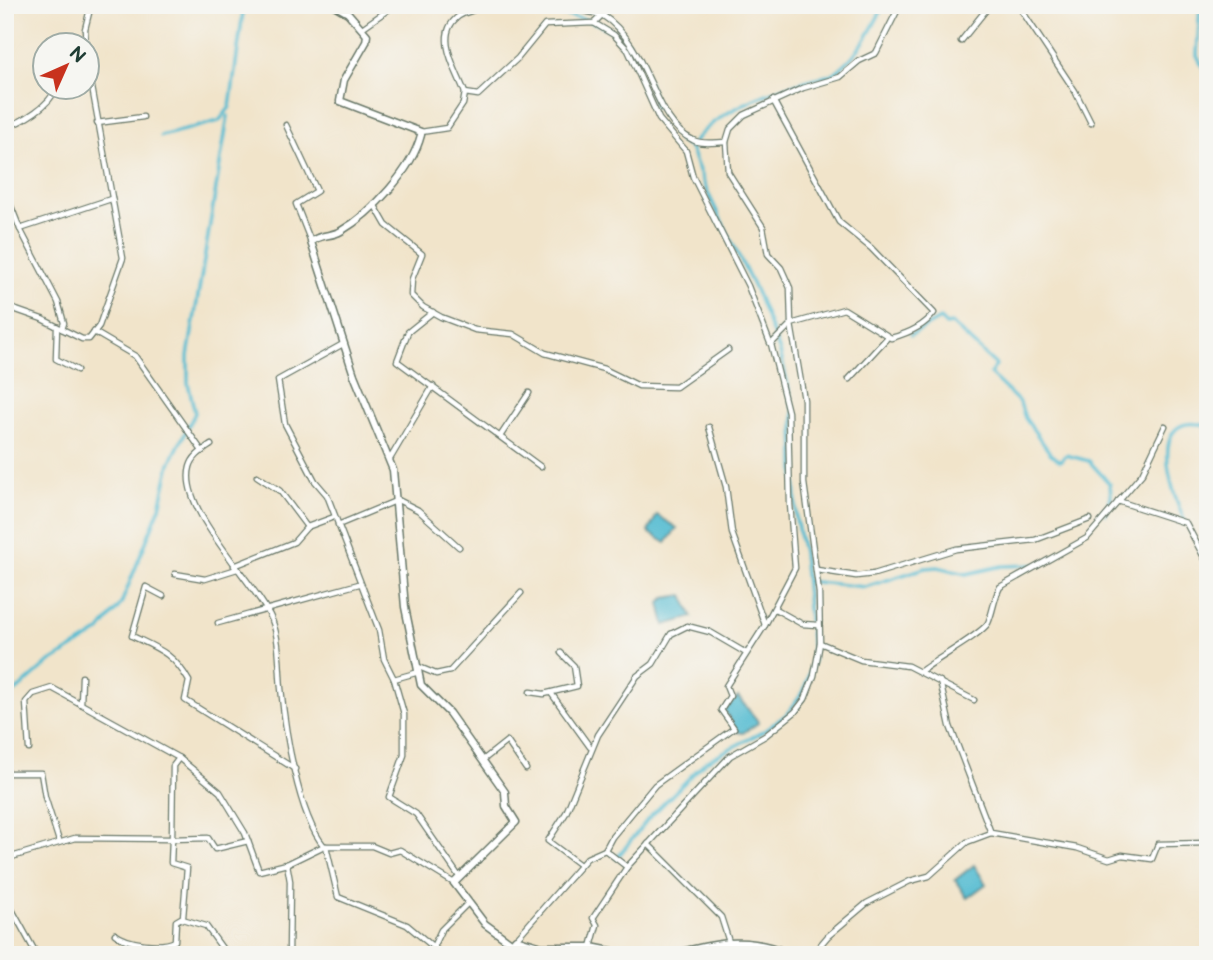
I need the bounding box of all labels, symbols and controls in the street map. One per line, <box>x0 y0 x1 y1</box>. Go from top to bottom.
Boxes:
north arrow <box>32 32 102 102</box>
text: N <box>64 42 90 68</box>

